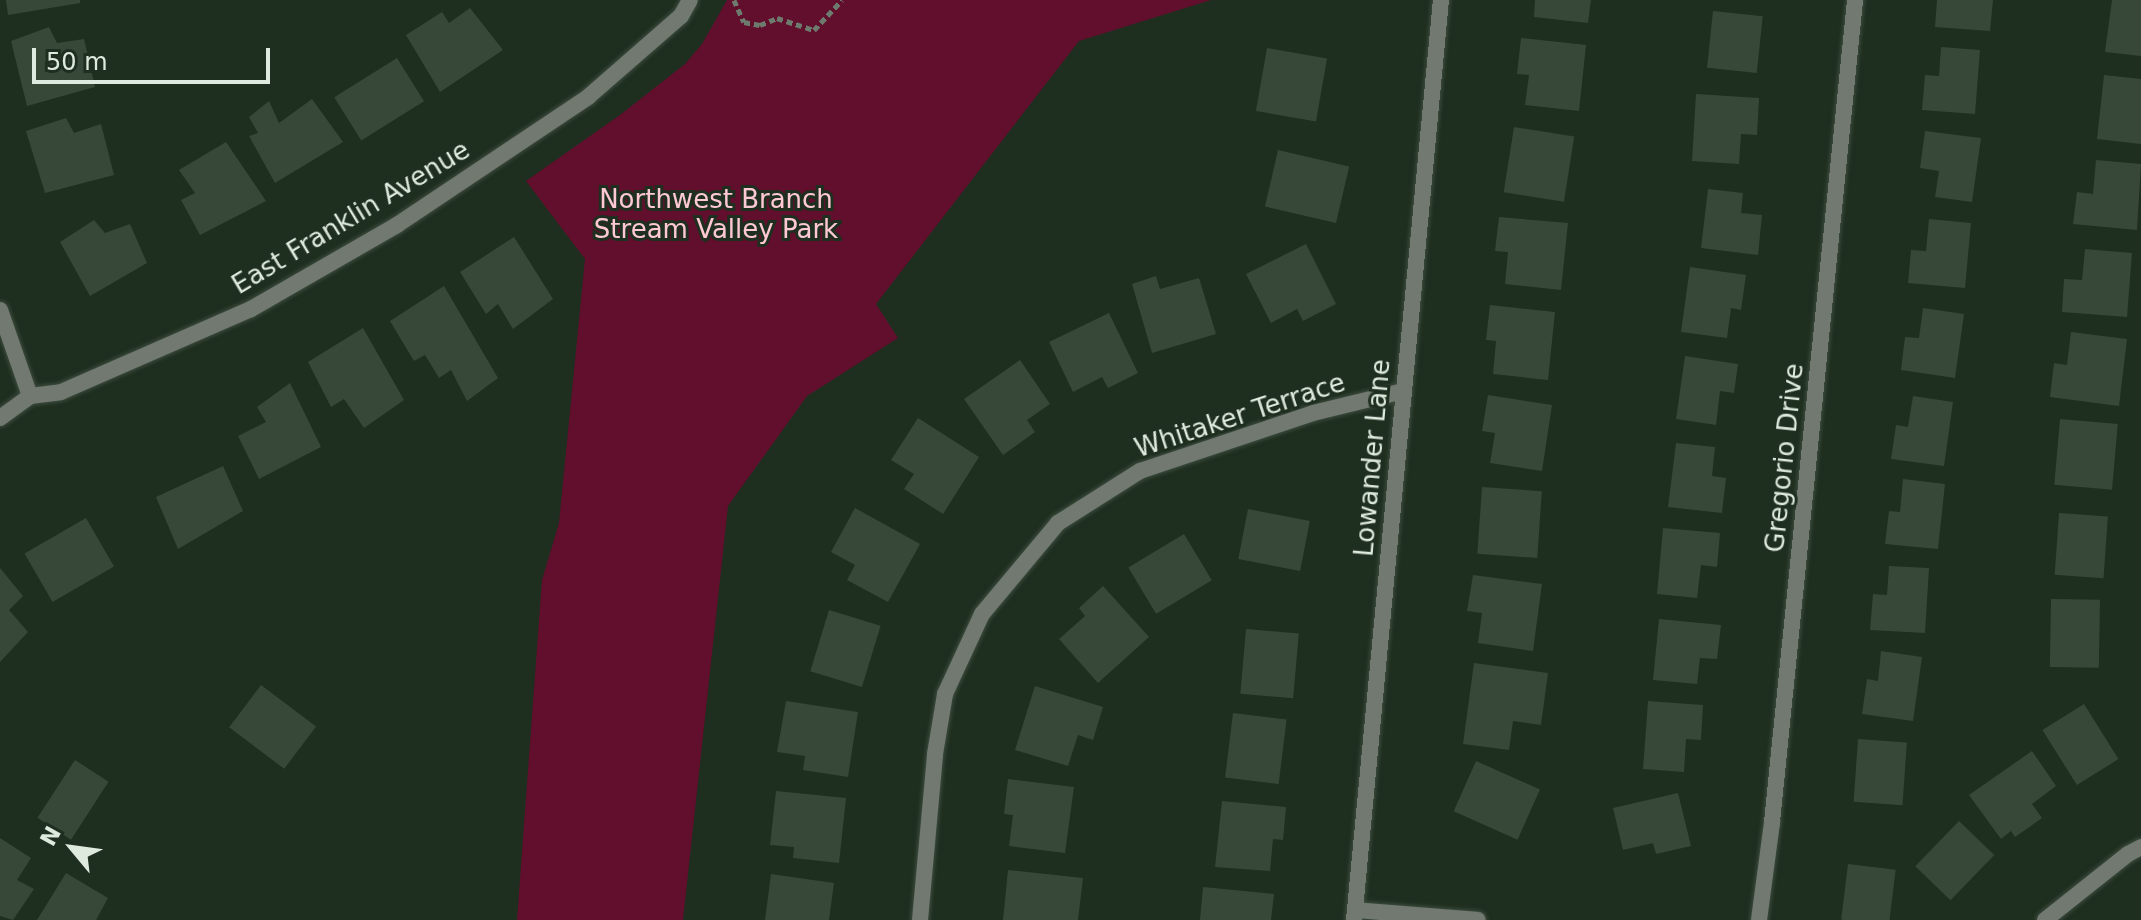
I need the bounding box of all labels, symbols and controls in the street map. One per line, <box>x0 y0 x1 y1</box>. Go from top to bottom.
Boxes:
scale bar <box>36 32 274 82</box>
text: 50 m <box>46 48 108 76</box>
street label: East Franklin Avenue <box>227 135 475 301</box>
park label: Northwest Branch Stream Valley Park <box>594 184 838 246</box>
street label: Lowander Lane <box>1349 358 1397 558</box>
street label: Gregorio Drive <box>1760 362 1810 554</box>
street label: Whitaker Terrace <box>1131 367 1349 465</box>
north arrow <box>32 808 112 888</box>
text: N <box>35 822 66 850</box>

